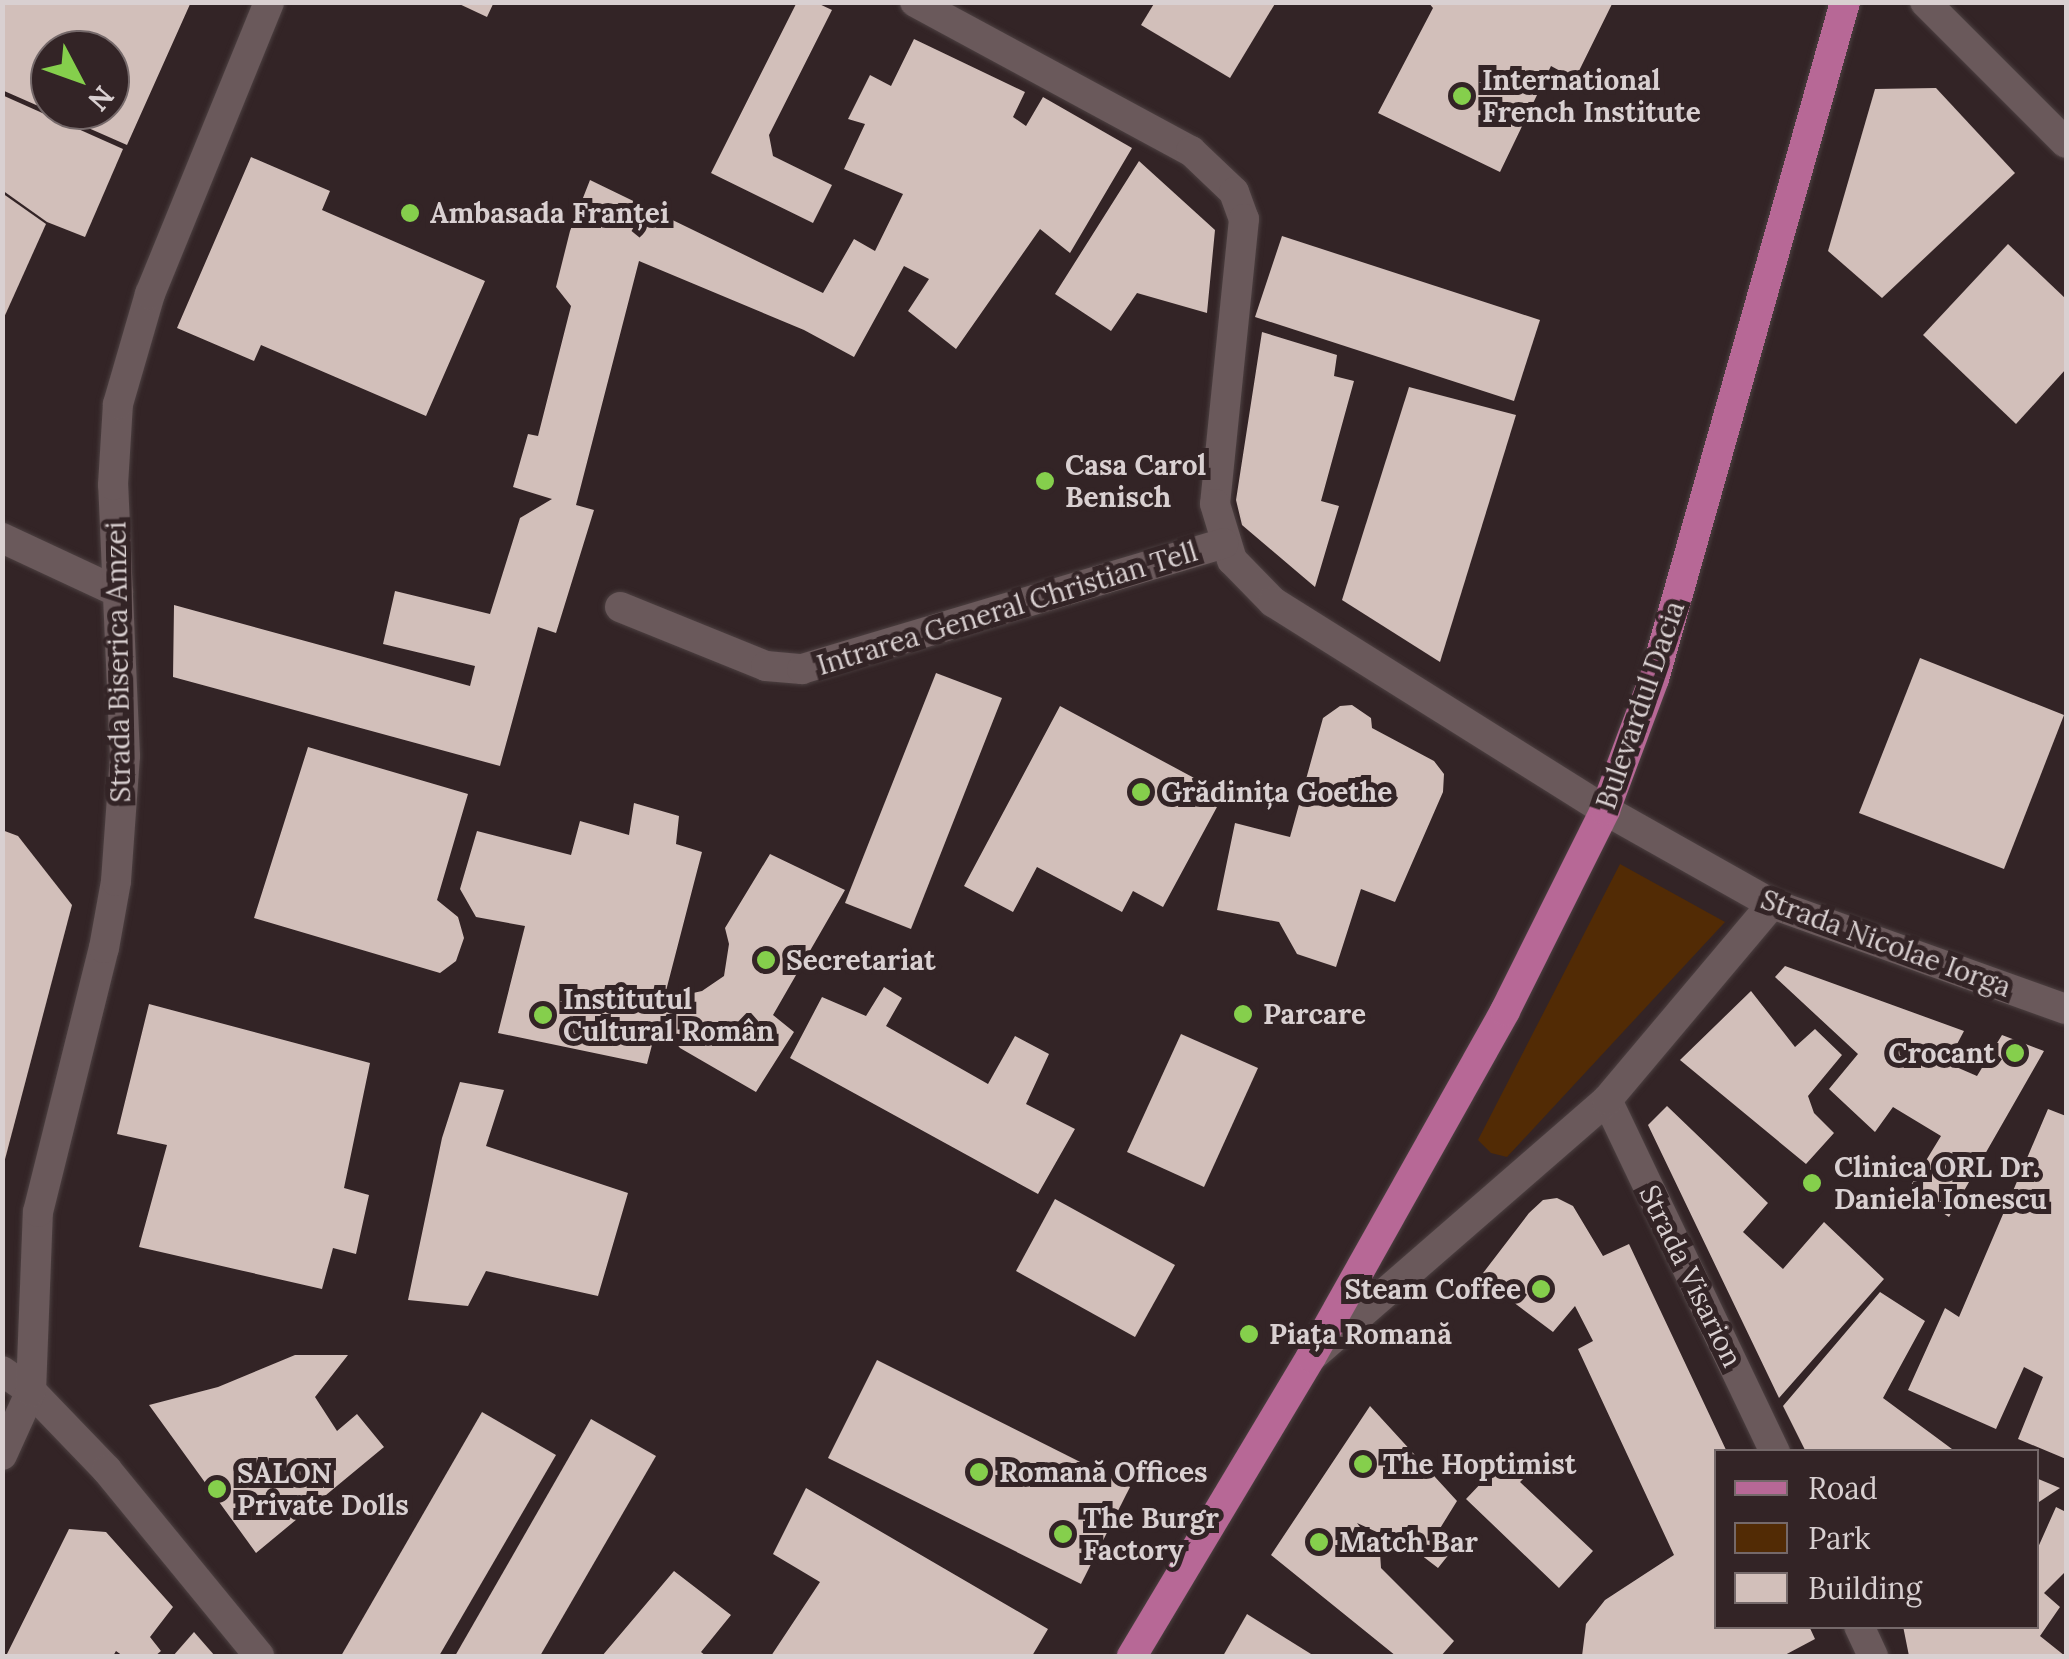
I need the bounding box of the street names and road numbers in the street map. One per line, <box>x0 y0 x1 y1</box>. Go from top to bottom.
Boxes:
street label: Strada Biserica Amzei <box>99 521 137 803</box>
street label: Intrarea General Christian Tell <box>813 534 1201 682</box>
street label: Bulevardul Dacia <box>1589 597 1691 813</box>
street label: Strada Nicolae Iorga <box>1756 882 2016 1004</box>
street label: Strada Visarion <box>1632 1180 1750 1372</box>

